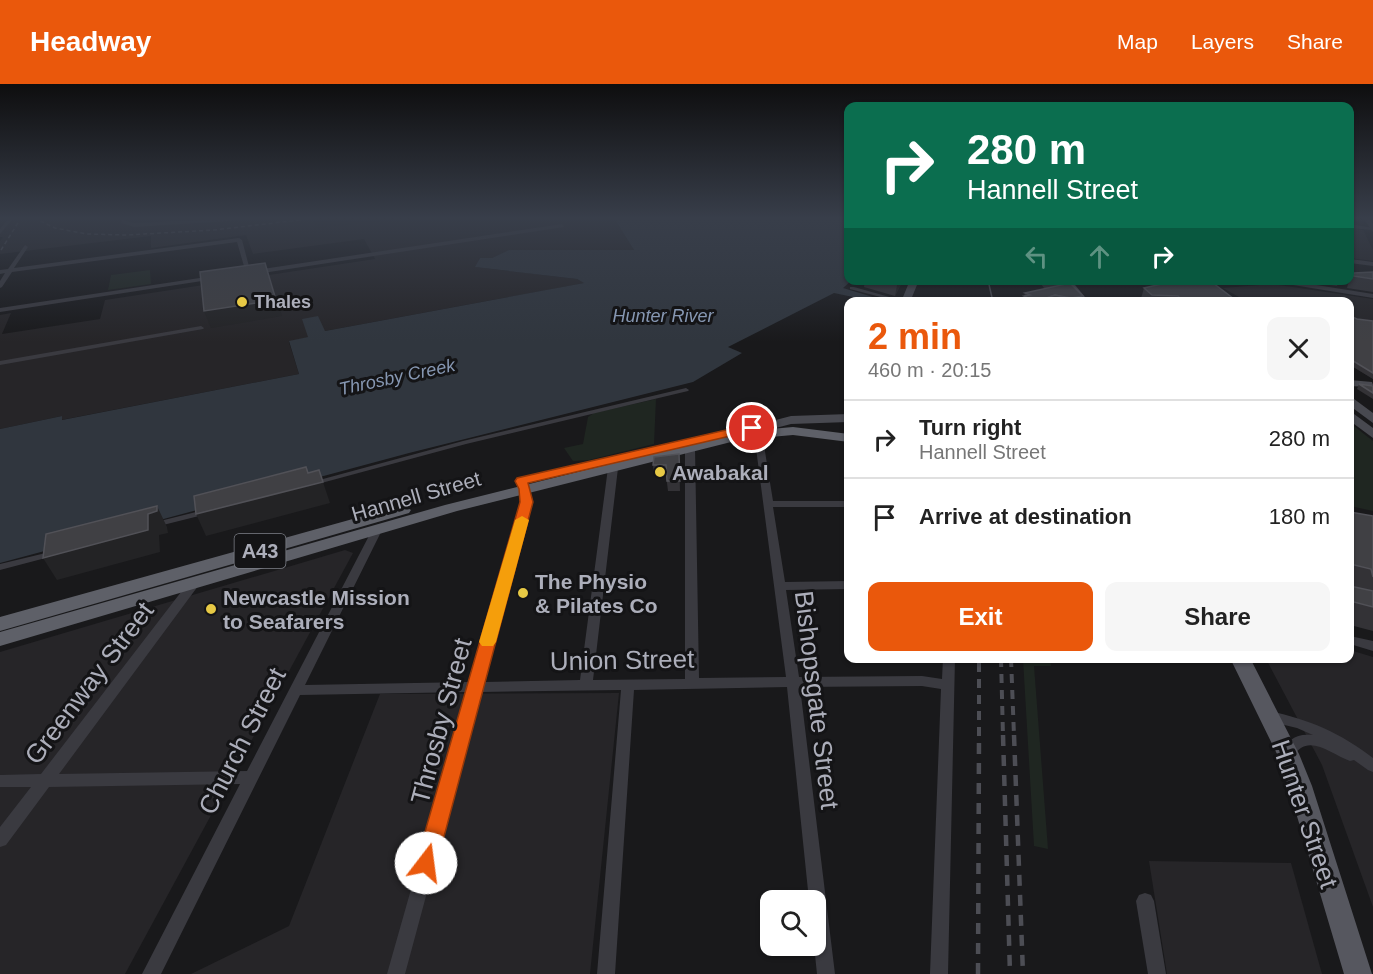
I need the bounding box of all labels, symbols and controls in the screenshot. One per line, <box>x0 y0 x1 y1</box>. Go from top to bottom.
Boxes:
text: Headway <box>30 26 151 57</box>
text: Map <box>1117 30 1158 53</box>
text: Layers <box>1191 30 1254 53</box>
text: Share <box>1287 30 1343 53</box>
icon: right <box>868 126 946 204</box>
text: 280 m <box>967 126 1086 173</box>
text: Hannell Street <box>967 175 1138 205</box>
icon: left <box>1020 240 1053 273</box>
icon: ahead <box>1083 240 1116 273</box>
icon: right <box>1146 240 1179 273</box>
place label: Thales <box>254 292 311 312</box>
marker: Thales <box>235 295 249 309</box>
water label: Hunter River <box>612 306 715 326</box>
text: 2 min <box>868 316 962 357</box>
button: close <box>1267 317 1330 380</box>
water label: Throsby Creek <box>337 355 458 399</box>
text: 460 m · 20:15 <box>868 359 991 381</box>
pin <box>726 402 777 453</box>
icon: arrive <box>735 411 768 444</box>
text: Turn right <box>919 415 1021 440</box>
icon: right <box>868 423 901 456</box>
text: 280 m <box>1269 426 1330 451</box>
text: Hannell Street <box>919 441 1046 463</box>
place label: Awabakal <box>672 461 769 484</box>
marker: Awabakal <box>653 465 667 479</box>
street label: Hannell Street <box>349 467 483 525</box>
icon: arrive <box>868 501 901 534</box>
text: Arrive at destination <box>919 504 1132 529</box>
text: 180 m <box>1269 504 1330 529</box>
road number: A43 <box>234 534 286 568</box>
place label: The Physio & Pilates Co <box>535 570 658 617</box>
button: Exit <box>868 582 1093 651</box>
button: Share <box>1105 582 1330 651</box>
place label: Newcastle Mission to Seafarers <box>223 586 410 633</box>
marker: The Physio & Pilates Co <box>516 586 530 600</box>
street label: Bishopsgate Street <box>789 589 845 812</box>
street label: Greenway Street <box>18 595 160 770</box>
marker: Newcastle Mission to Seafarers <box>204 602 218 616</box>
street label: Throsby Street <box>404 634 478 807</box>
street label: Union Street <box>549 644 695 676</box>
street label: Church Street <box>192 662 292 819</box>
street label: Hunter Street <box>1266 736 1345 893</box>
position arrow <box>394 831 458 895</box>
map controls <box>760 890 826 956</box>
button: search <box>760 890 826 956</box>

